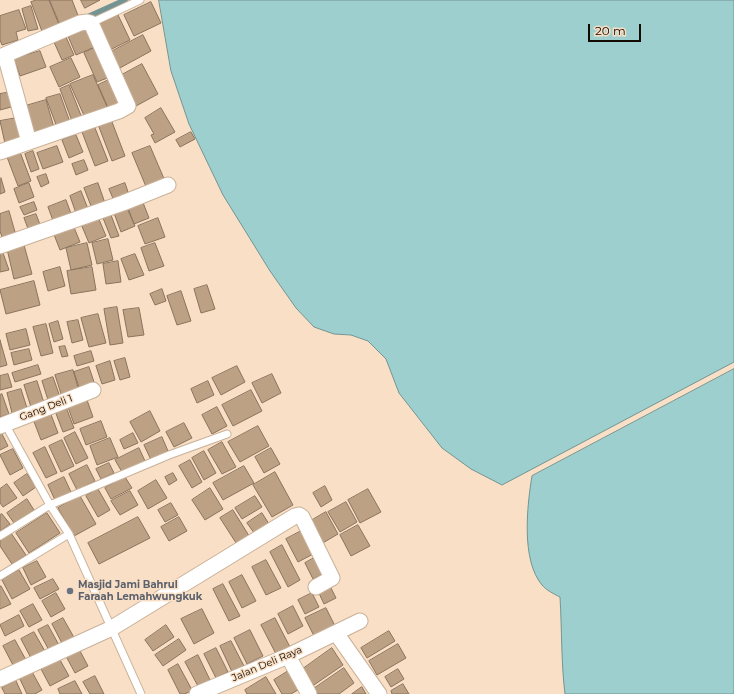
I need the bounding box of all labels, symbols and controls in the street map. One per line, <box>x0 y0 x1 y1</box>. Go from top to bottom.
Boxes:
scale bar <box>590 16 643 42</box>
text: 20 m <box>595 23 626 38</box>
street label: Gang Deli 1 <box>18 392 74 424</box>
place label: Masjid Jami Bahrul Faraah Lemahwungkuk <box>78 579 202 602</box>
marker: Masjid Jami Bahrul Faraah Lemahwungkuk <box>65 586 75 596</box>
street label: Jalan Deli Raya <box>230 644 304 684</box>

